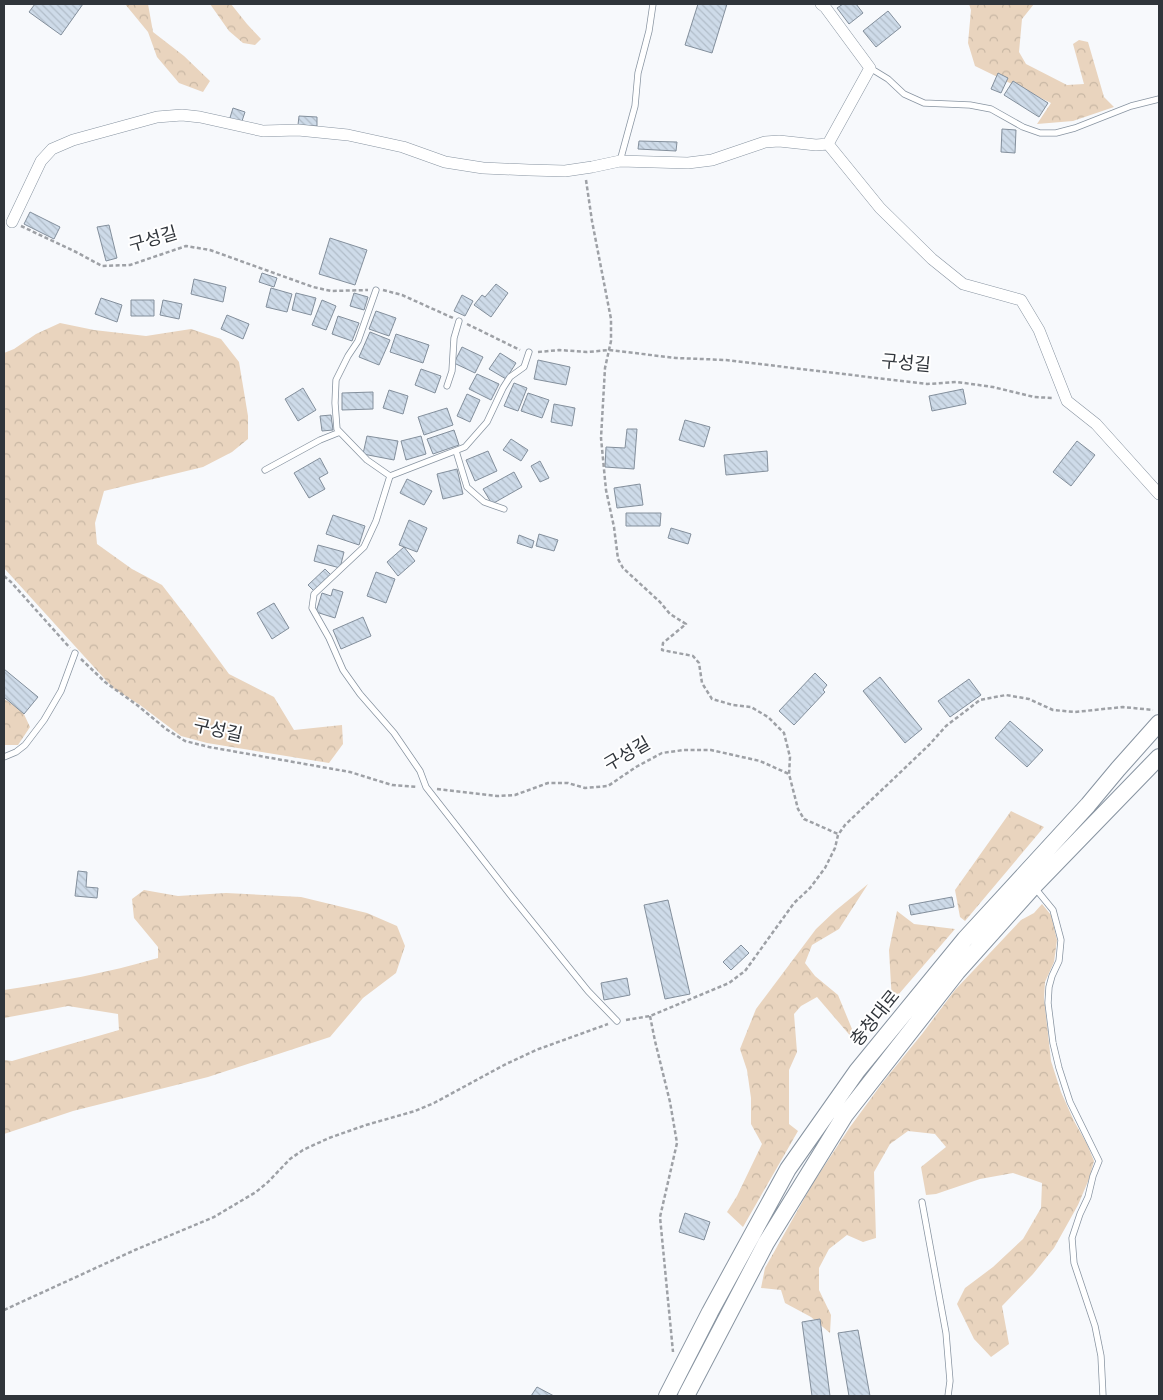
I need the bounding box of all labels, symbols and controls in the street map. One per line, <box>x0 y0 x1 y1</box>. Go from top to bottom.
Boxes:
street label: 구성길 <box>126 221 180 256</box>
street label: 구성길 <box>880 349 932 376</box>
street label: 구성길 <box>191 713 245 746</box>
street label: 구성길 <box>599 731 654 776</box>
street label: 충청대로 <box>845 985 904 1051</box>

